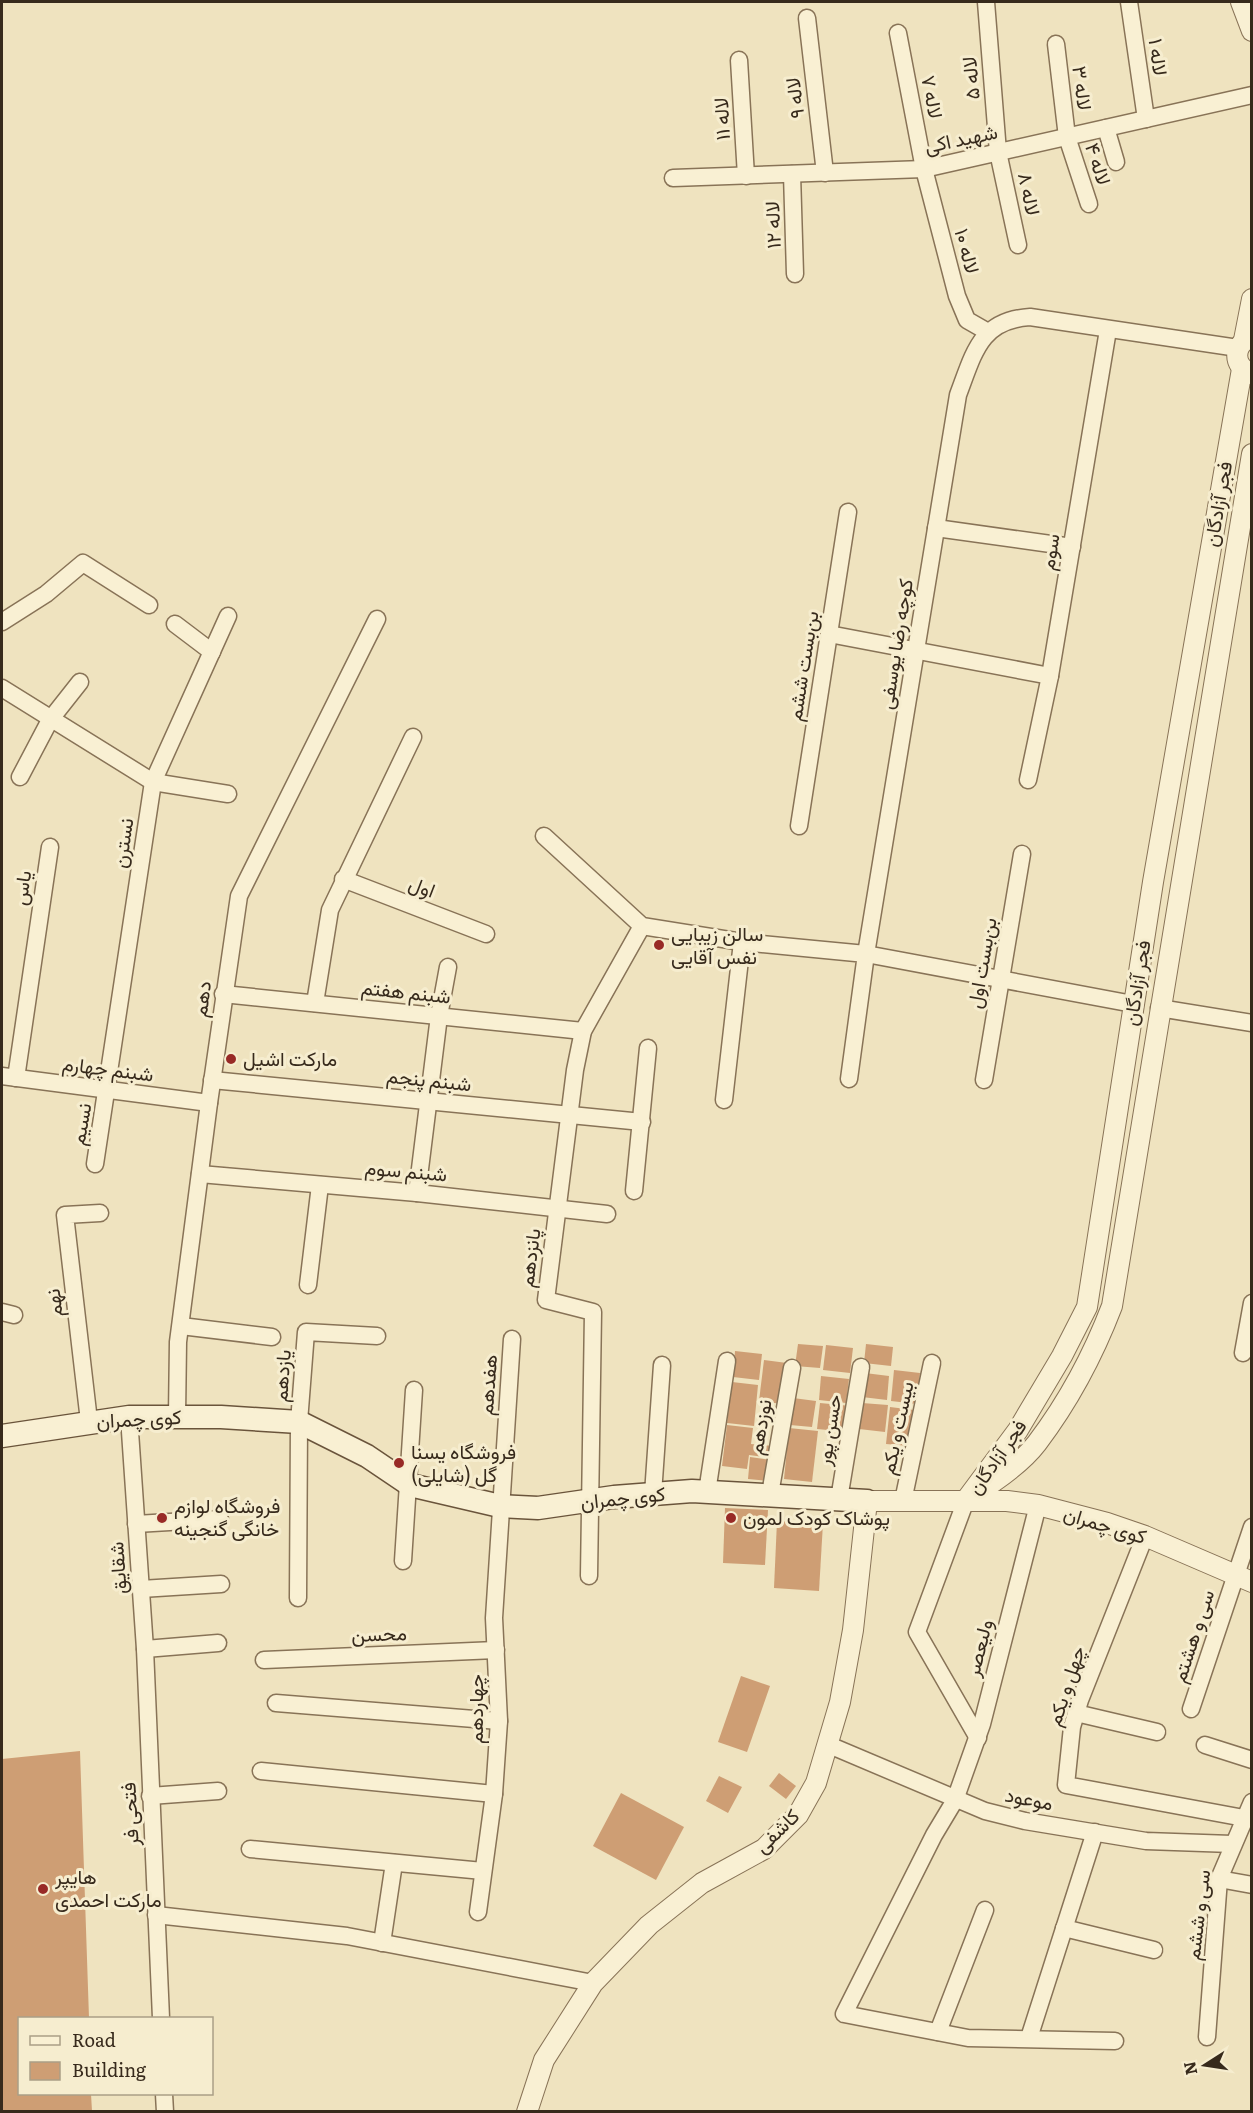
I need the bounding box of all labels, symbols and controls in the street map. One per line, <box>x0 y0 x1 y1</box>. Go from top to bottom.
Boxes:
street label: لاله ۱ <box>1143 36 1177 77</box>
street label: لاله ۵ <box>952 55 986 101</box>
street label: لاله ۳ <box>1066 64 1102 112</box>
street label: لاله ۷ <box>915 73 953 121</box>
street label: لاله ۹ <box>776 76 810 120</box>
street label: لاله ۱۱ <box>704 97 736 141</box>
street label: شهید اکی <box>921 115 1000 159</box>
street label: لاله ۴ <box>1079 138 1121 188</box>
street label: لاله ۸ <box>1012 169 1050 218</box>
street label: لاله ۱۲ <box>755 201 787 249</box>
street label: لاله ۱۰ <box>949 225 989 276</box>
street label: فجر آزادگان <box>1194 459 1238 549</box>
street label: سوم <box>1030 531 1066 572</box>
street label: کوچه رضا یوسفی <box>869 576 920 711</box>
street label: بن‌بست ششم <box>778 609 825 723</box>
street label: نسترن <box>103 816 139 870</box>
street label: اول <box>405 866 440 904</box>
street label: یاس <box>3 868 37 907</box>
street label: بن‌بست اول <box>957 915 1003 1011</box>
place label: سالن زیبایی نفس آقایی <box>671 917 763 970</box>
marker: سالن زیبایی نفس آقایی <box>652 938 666 952</box>
street label: فجر آزادگان <box>1113 938 1157 1028</box>
street label: شبنم هفتم <box>360 970 452 1010</box>
street label: دهم <box>183 979 217 1019</box>
place label: مارکت اشیل <box>243 1042 337 1072</box>
street label: شبنم چهارم <box>61 1047 156 1088</box>
marker: مارکت اشیل <box>224 1052 238 1066</box>
street label: شبنم پنجم <box>385 1059 473 1098</box>
street label: نسیم <box>61 1100 97 1147</box>
street label: شبنم سوم <box>364 1150 449 1188</box>
street label: پانزدهم <box>510 1226 548 1289</box>
street label: نهم <box>35 1287 69 1319</box>
street label: یازدهم <box>263 1348 297 1403</box>
street label: هفدهم <box>469 1353 503 1416</box>
street label: بیست و یکم <box>871 1378 920 1477</box>
street label: حسن پور <box>806 1392 848 1469</box>
street label: نوزدهم <box>738 1396 778 1457</box>
street label: کوی چمران <box>96 1400 182 1435</box>
street label: فجر آزادگان <box>958 1412 1032 1500</box>
place label: فروشگاه یسنا گل (شایلی) <box>411 1435 516 1488</box>
marker: فروشگاه یسنا گل (شایلی) <box>392 1456 406 1470</box>
street label: کوی چمران <box>579 1477 667 1516</box>
place label: فروشگاه لوازم خانگی گنجینه <box>174 1489 280 1542</box>
street label: کوی چمران <box>1060 1496 1151 1551</box>
place label: پوشاک کودک لمون <box>743 1501 890 1532</box>
marker: فروشگاه لوازم خانگی گنجینه <box>155 1511 169 1525</box>
marker: پوشاک کودک لمون <box>724 1511 738 1525</box>
street label: شقایق <box>99 1541 133 1595</box>
street label: سی و هشتم <box>1162 1585 1220 1686</box>
street label: محسن <box>351 1616 407 1648</box>
street label: ولیعصر <box>955 1616 999 1680</box>
street label: چهل و یکم <box>1037 1641 1092 1730</box>
street label: چهاردهم <box>459 1674 490 1744</box>
street label: موعود <box>1003 1778 1056 1816</box>
street label: فتحی فر <box>111 1781 145 1848</box>
street label: کاشفی <box>746 1800 805 1859</box>
place label: هایپر مارکت احمدی <box>54 1860 162 1913</box>
street label: سی و ششم <box>1176 1868 1216 1962</box>
marker: هایپر مارکت احمدی <box>36 1882 50 1896</box>
legend <box>18 2017 213 2095</box>
text: Road <box>72 2026 116 2053</box>
north arrow <box>1175 2035 1235 2095</box>
text: Building <box>72 2056 147 2083</box>
text: N <box>1176 2059 1202 2077</box>

